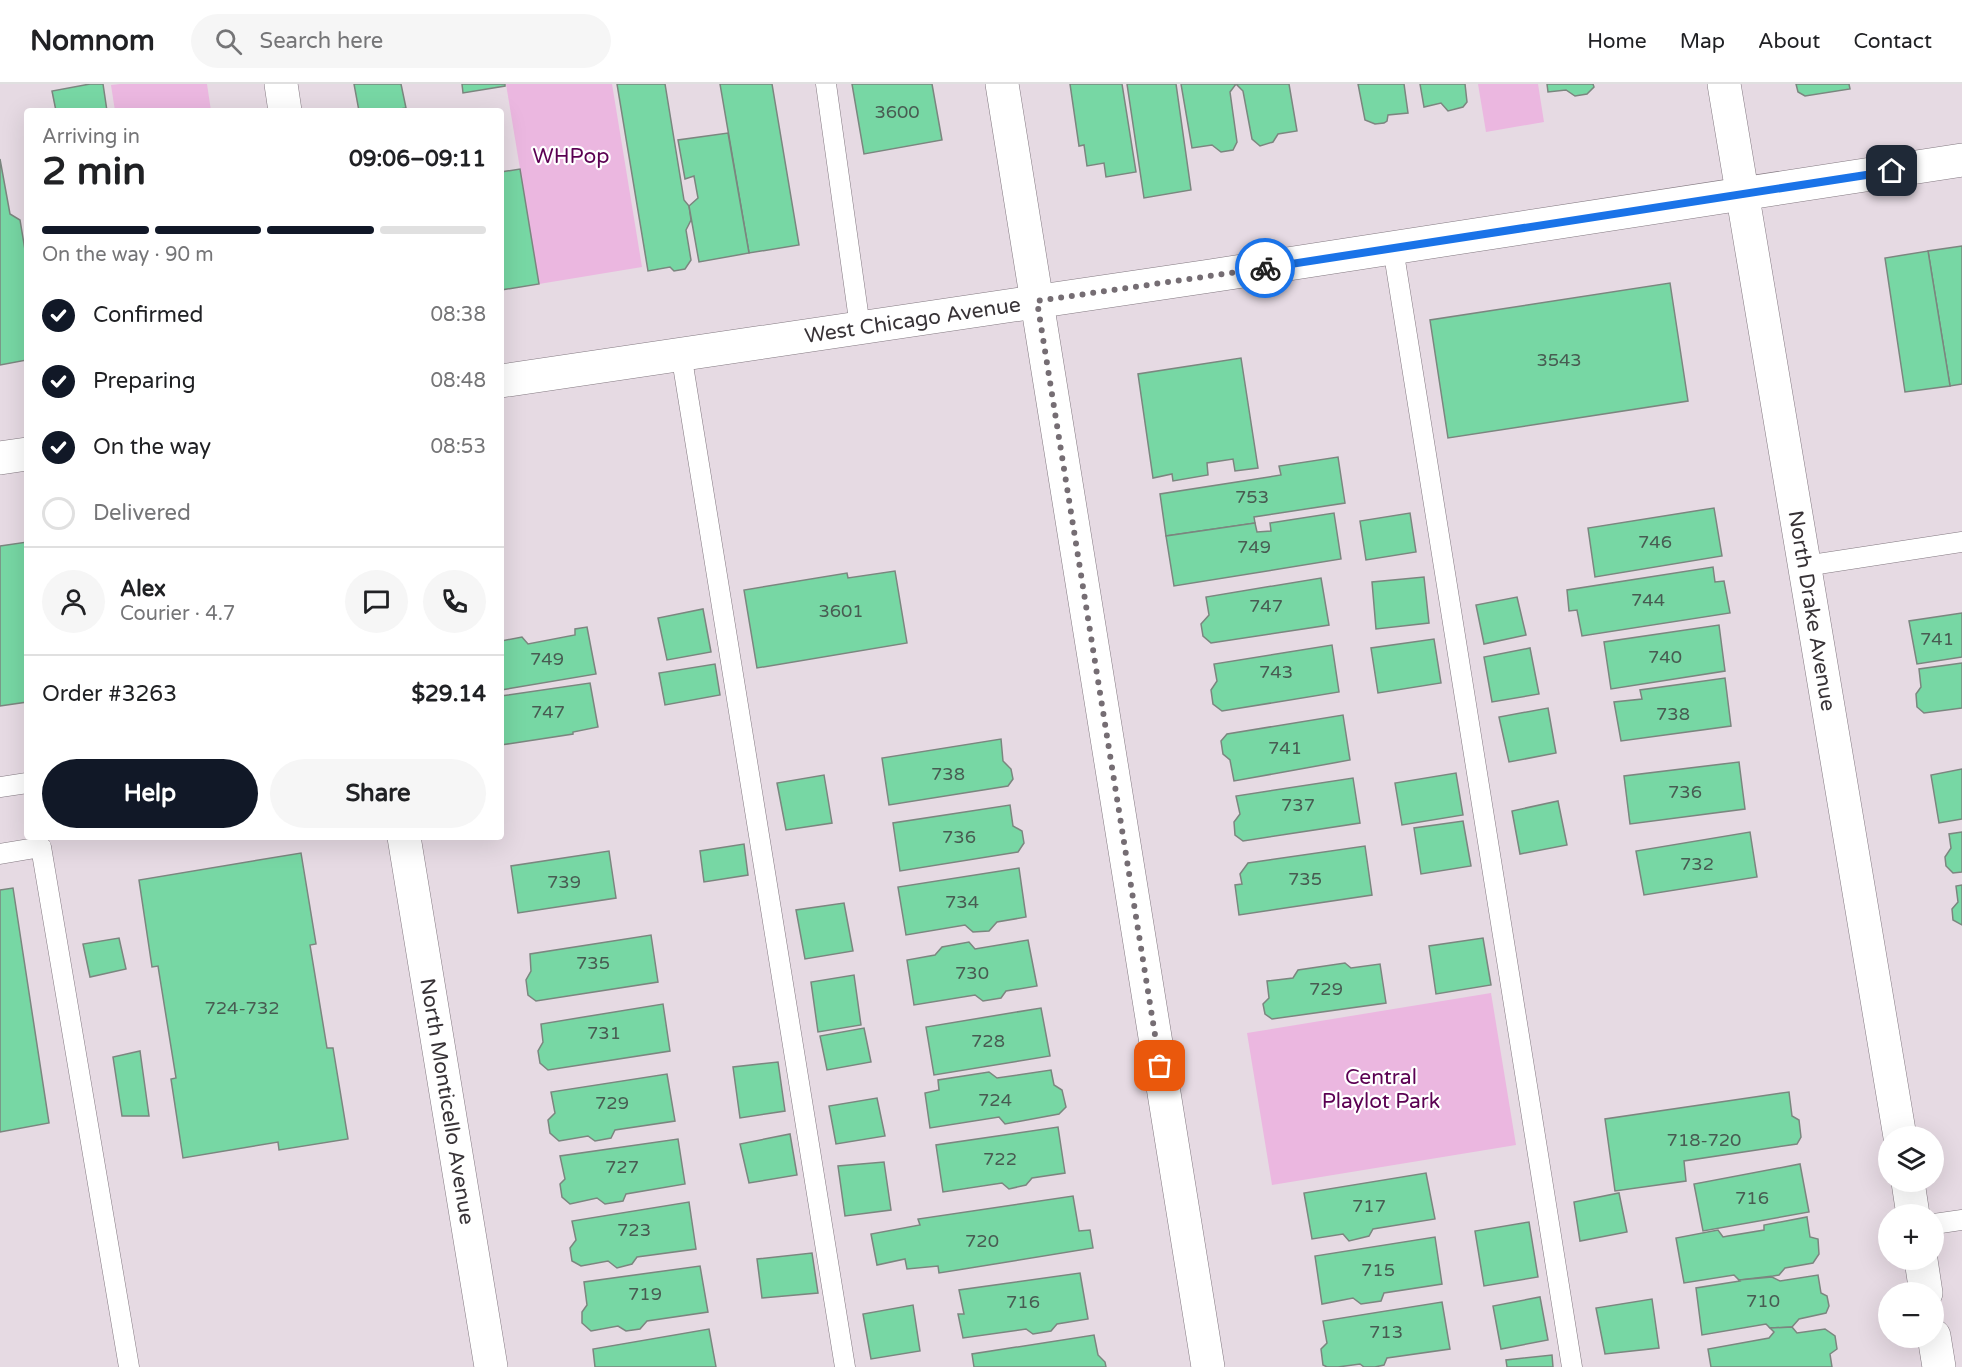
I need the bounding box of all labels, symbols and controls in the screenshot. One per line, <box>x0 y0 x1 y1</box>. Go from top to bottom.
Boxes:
search box <box>191 14 611 68</box>
text: Nomnom <box>30 24 155 58</box>
icon: search <box>212 25 245 58</box>
text: Search here <box>260 28 383 54</box>
text: Home <box>1587 29 1647 54</box>
text: Map <box>1680 29 1725 54</box>
text: About <box>1758 29 1820 54</box>
text: Contact <box>1853 29 1932 54</box>
house number: 3600 <box>874 101 920 123</box>
text: Arriving in <box>42 125 140 149</box>
park label: WHPop <box>533 144 609 169</box>
pin <box>1866 145 1917 196</box>
text: 09:06–09:11 <box>349 146 486 172</box>
text: 2 min <box>42 148 146 195</box>
icon: home <box>1875 154 1908 187</box>
courier <box>1235 238 1295 298</box>
text: On the way · 90 m <box>42 243 214 267</box>
icon: bike <box>1249 252 1282 285</box>
street label: West Chicago Avenue <box>803 292 1022 349</box>
icon: check <box>42 299 75 332</box>
text: Confirmed <box>93 302 203 328</box>
text: 08:38 <box>431 303 486 327</box>
house number: 3543 <box>1536 349 1582 371</box>
icon: check <box>42 365 75 398</box>
text: Preparing <box>93 368 196 394</box>
text: 08:48 <box>431 369 486 393</box>
icon: check <box>42 431 75 464</box>
text: On the way <box>93 434 211 460</box>
text: 08:53 <box>431 435 486 459</box>
house number: 753 <box>1235 486 1269 508</box>
text: Delivered <box>93 500 191 526</box>
street label: North Drake Avenue <box>1782 509 1841 713</box>
house number: 746 <box>1638 531 1672 553</box>
house number: 749 <box>1237 536 1271 558</box>
button: person <box>42 570 105 633</box>
button: chat <box>345 570 408 633</box>
button: phone <box>423 570 486 633</box>
text: Alex <box>120 576 166 602</box>
house number: 744 <box>1631 589 1665 611</box>
house number: 747 <box>1249 595 1283 617</box>
house number: 3601 <box>818 600 864 622</box>
text: Courier · 4.7 <box>120 602 235 626</box>
house number: 741 <box>1920 628 1954 650</box>
house number: 740 <box>1648 646 1682 668</box>
house number: 749 <box>530 648 564 670</box>
house number: 743 <box>1259 661 1293 683</box>
text: Order #3263 <box>42 681 177 707</box>
text: $29.14 <box>411 681 486 707</box>
house number: 747 <box>531 701 565 723</box>
house number: 738 <box>1656 703 1690 725</box>
house number: 741 <box>1268 737 1302 759</box>
button: Help <box>42 759 258 828</box>
button: Share <box>270 759 486 828</box>
house number: 738 <box>931 763 965 785</box>
house number: 736 <box>1668 781 1702 803</box>
house number: 737 <box>1281 794 1315 816</box>
house number: 736 <box>942 826 976 848</box>
house number: 732 <box>1680 853 1714 875</box>
house number: 735 <box>1288 868 1322 890</box>
house number: 739 <box>547 871 581 893</box>
house number: 734 <box>945 891 979 913</box>
house number: 735 <box>576 952 610 974</box>
house number: 730 <box>955 962 989 984</box>
street label: North Monticello Avenue <box>414 977 479 1227</box>
house number: 729 <box>1309 978 1343 1000</box>
house number: 724-732 <box>205 997 280 1019</box>
house number: 731 <box>587 1022 621 1044</box>
house number: 728 <box>971 1030 1005 1052</box>
pin <box>1134 1040 1185 1091</box>
icon: bag <box>1143 1049 1176 1082</box>
park label: Central Playlot Park <box>1322 1065 1440 1114</box>
house number: 724 <box>978 1089 1012 1111</box>
house number: 729 <box>595 1092 629 1114</box>
map controls <box>1878 1126 1944 1348</box>
button: layers <box>1878 1126 1944 1192</box>
house number: 718-720 <box>1667 1129 1741 1151</box>
house number: 722 <box>983 1148 1017 1170</box>
house number: 727 <box>605 1156 639 1178</box>
house number: 716 <box>1735 1187 1769 1209</box>
house number: 717 <box>1352 1195 1386 1217</box>
button: + <box>1878 1204 1944 1270</box>
house number: 723 <box>617 1219 651 1241</box>
house number: 720 <box>965 1230 999 1252</box>
house number: 715 <box>1361 1259 1395 1281</box>
button: − <box>1878 1282 1944 1348</box>
house number: 719 <box>628 1283 662 1305</box>
house number: 710 <box>1746 1290 1780 1312</box>
house number: 716 <box>1006 1291 1040 1313</box>
house number: 713 <box>1369 1321 1403 1343</box>

